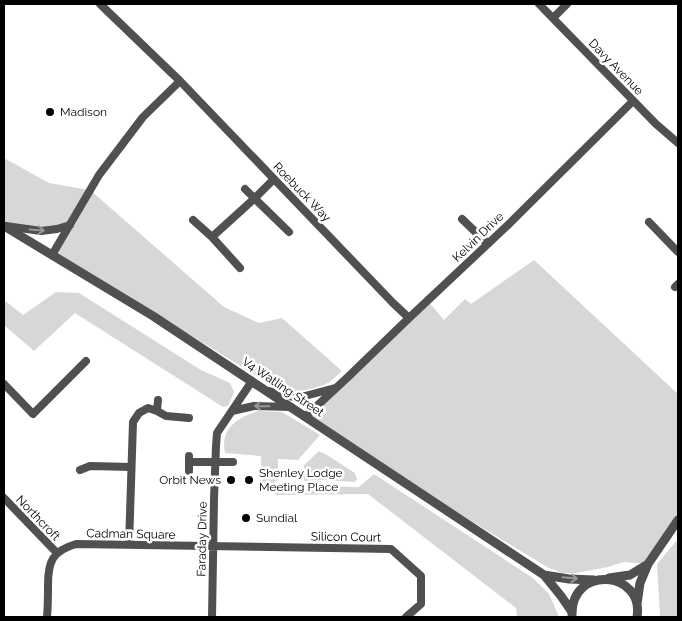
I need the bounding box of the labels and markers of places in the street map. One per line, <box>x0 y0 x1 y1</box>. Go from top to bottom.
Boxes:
place label: Madison <box>60 105 107 119</box>
marker: Madison <box>44 106 56 118</box>
place label: Shenley Lodge Meeting Place <box>259 466 343 494</box>
place label: Orbit News <box>159 473 221 487</box>
marker: Orbit News <box>225 474 237 486</box>
marker: Shenley Lodge Meeting Place <box>243 474 255 486</box>
place label: Sundial <box>256 511 298 525</box>
marker: Sundial <box>240 512 252 524</box>

